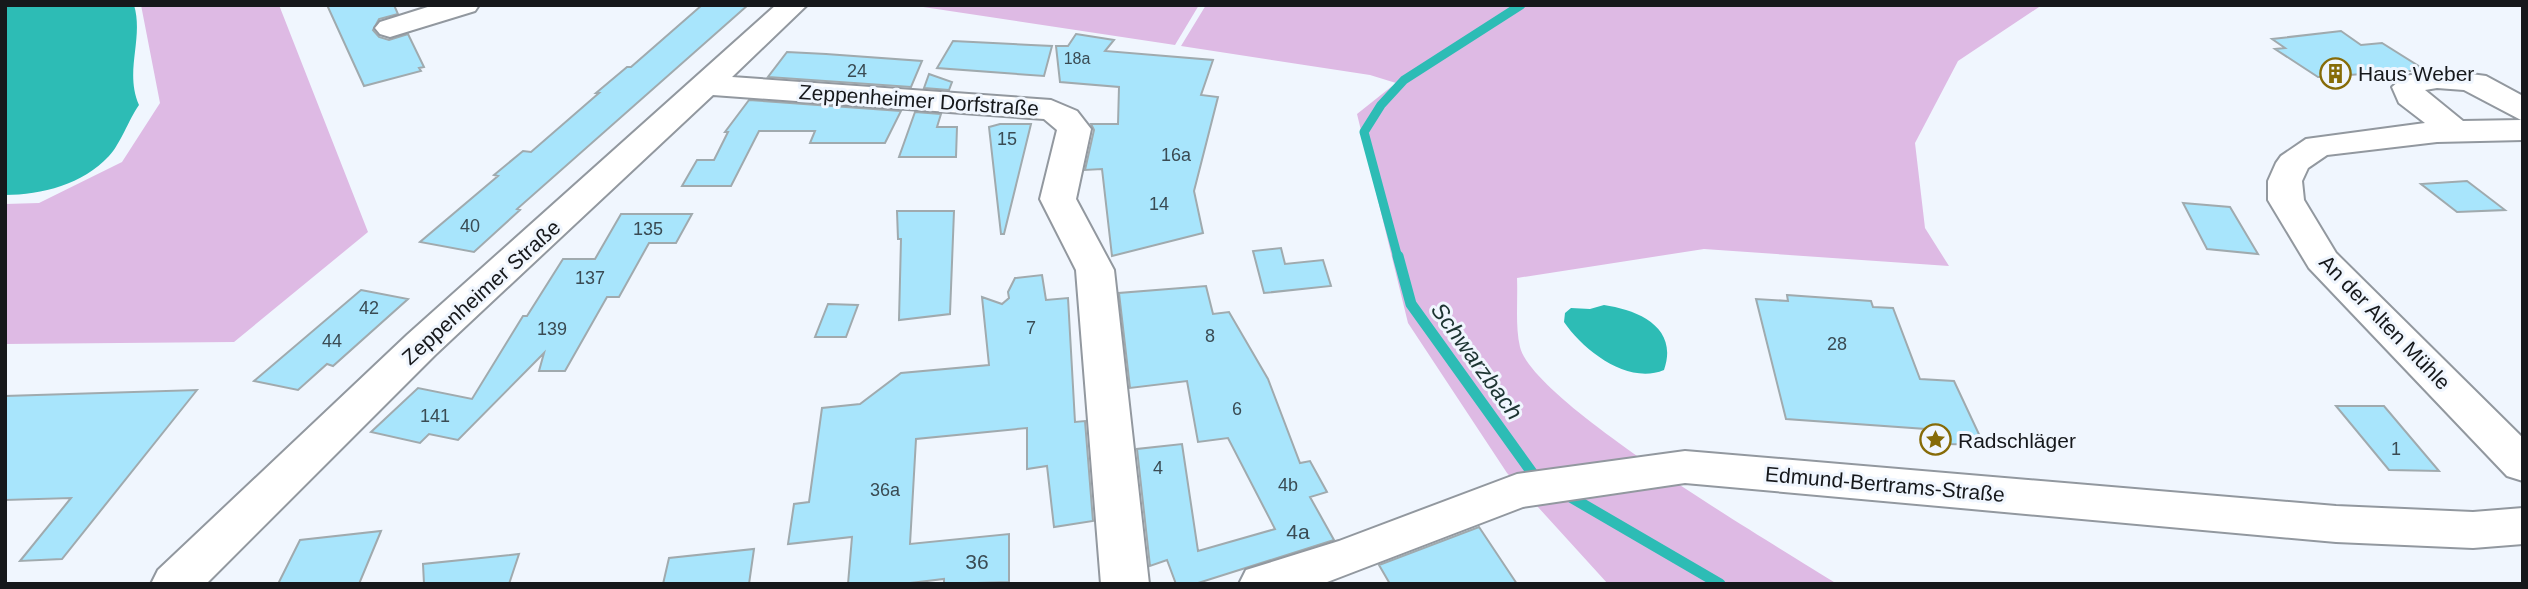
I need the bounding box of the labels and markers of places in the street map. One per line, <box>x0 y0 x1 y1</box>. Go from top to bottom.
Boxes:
building icon: Haus Weber <box>2318 56 2352 90</box>
place label: Haus Weber <box>2358 62 2474 85</box>
place icon: Radschläger <box>1918 423 1952 457</box>
place label: Radschläger <box>1958 429 2076 452</box>

